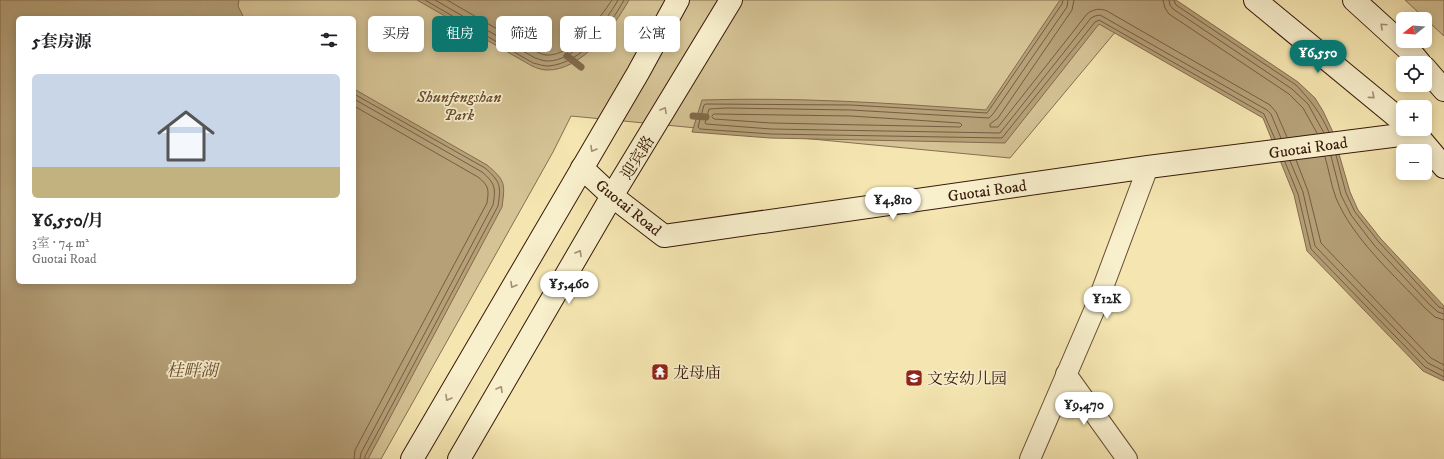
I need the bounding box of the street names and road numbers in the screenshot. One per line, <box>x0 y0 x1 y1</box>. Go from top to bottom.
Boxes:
street label: 迎宾路 <box>617 132 659 183</box>
street label: Guotai Road <box>1267 133 1349 163</box>
street label: Guotai Road <box>591 175 665 241</box>
street label: Guotai Road <box>946 176 1028 206</box>

